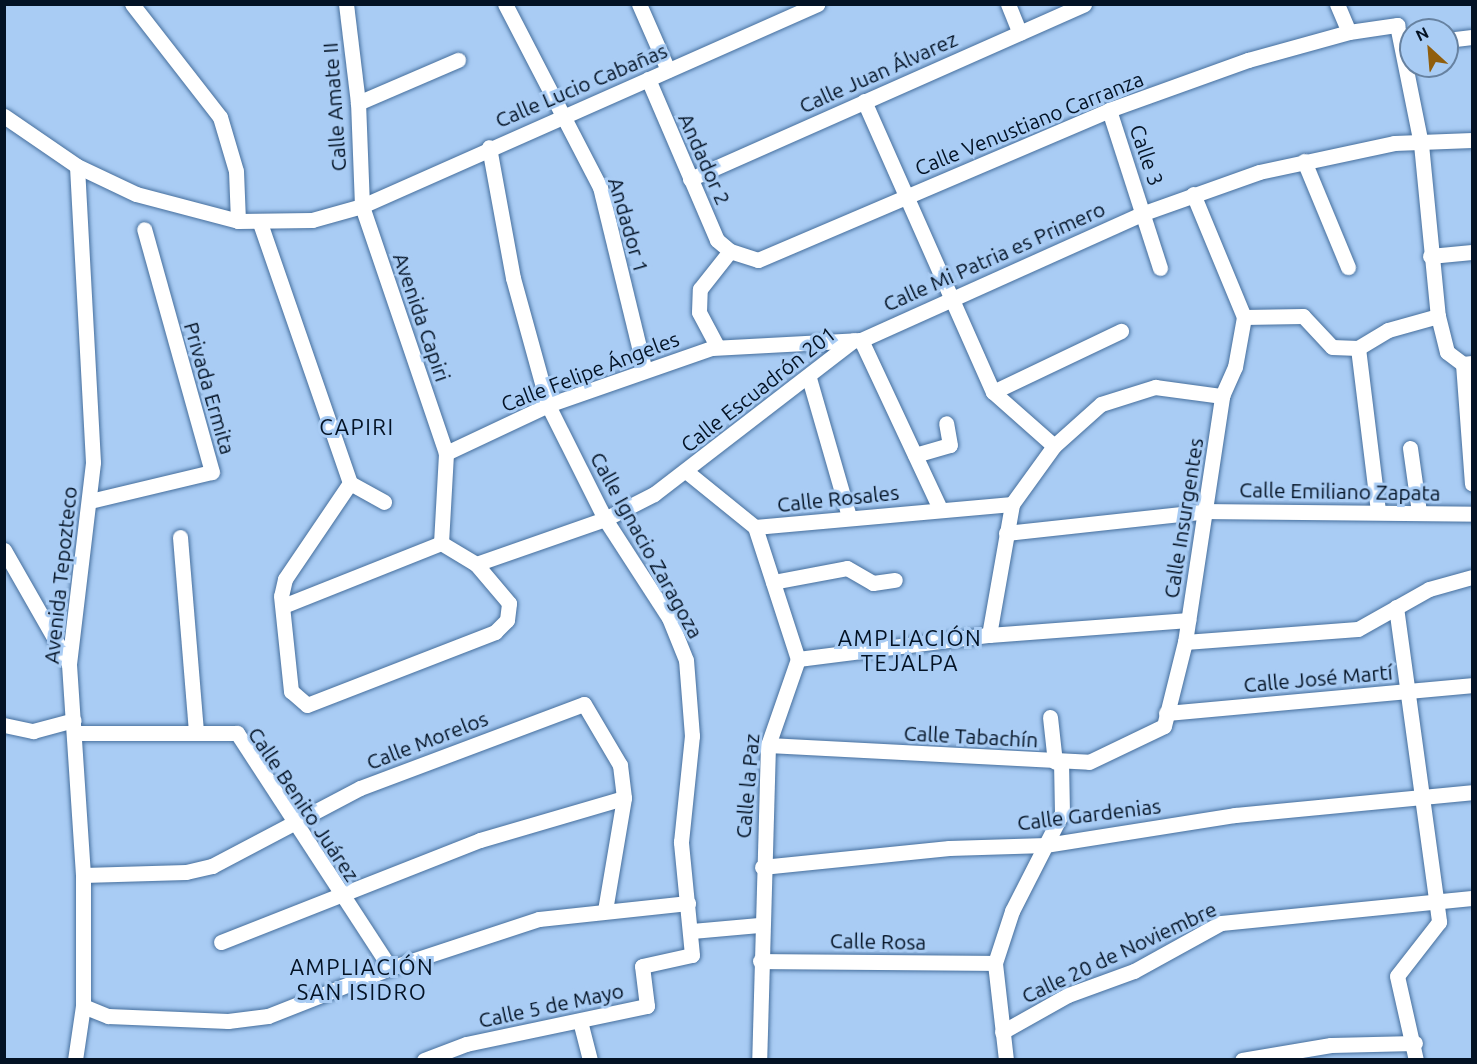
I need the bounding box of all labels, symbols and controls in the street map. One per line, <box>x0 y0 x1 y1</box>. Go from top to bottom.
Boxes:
north arrow <box>1399 18 1459 78</box>
text: N <box>1413 23 1431 44</box>
street label: Calle Juan Álvarez <box>795 26 961 118</box>
street label: Calle Lucio Cabañas <box>491 37 671 133</box>
street label: Calle Amate II <box>317 42 351 172</box>
street label: Calle Venustiano Carranza <box>911 66 1147 180</box>
street label: Andador 2 <box>674 109 736 209</box>
street label: Calle 3 <box>1125 121 1169 189</box>
street label: Andador 1 <box>603 174 655 276</box>
street label: Calle Mi Patria es Primero <box>879 196 1109 316</box>
street label: Avenida Capiri <box>388 249 456 385</box>
street label: Privada Ermita <box>179 319 241 457</box>
street label: Calle Escuadrón 201 <box>676 321 840 457</box>
street label: Calle Felipe Ángeles <box>497 325 683 417</box>
district label: CAPIRI <box>319 414 395 440</box>
street label: Calle Insurgentes <box>1158 436 1208 600</box>
street label: Calle Ignacio Zaragoza <box>585 447 709 643</box>
street label: Calle Emiliano Zapata <box>1239 477 1441 505</box>
street label: Calle Rosales <box>776 479 900 517</box>
street label: Avenida Tepozteco <box>38 485 82 665</box>
district label: AMPLIACIÓN TEJALPA <box>838 624 982 676</box>
street label: Calle José Martí <box>1242 659 1394 697</box>
street label: Calle Morelos <box>363 705 491 775</box>
street label: Calle Tabachín <box>903 720 1039 752</box>
street label: Calle Benito Juárez <box>243 722 365 886</box>
street label: Calle la Paz <box>730 733 764 839</box>
street label: Calle Gardenias <box>1016 793 1162 835</box>
street label: Calle 20 de Noviembre <box>1017 896 1221 1008</box>
street label: Calle Rosa <box>830 928 926 954</box>
district label: AMPLIACIÓN SAN ISIDRO <box>290 953 434 1004</box>
street label: Calle 5 de Mayo <box>476 977 626 1033</box>

